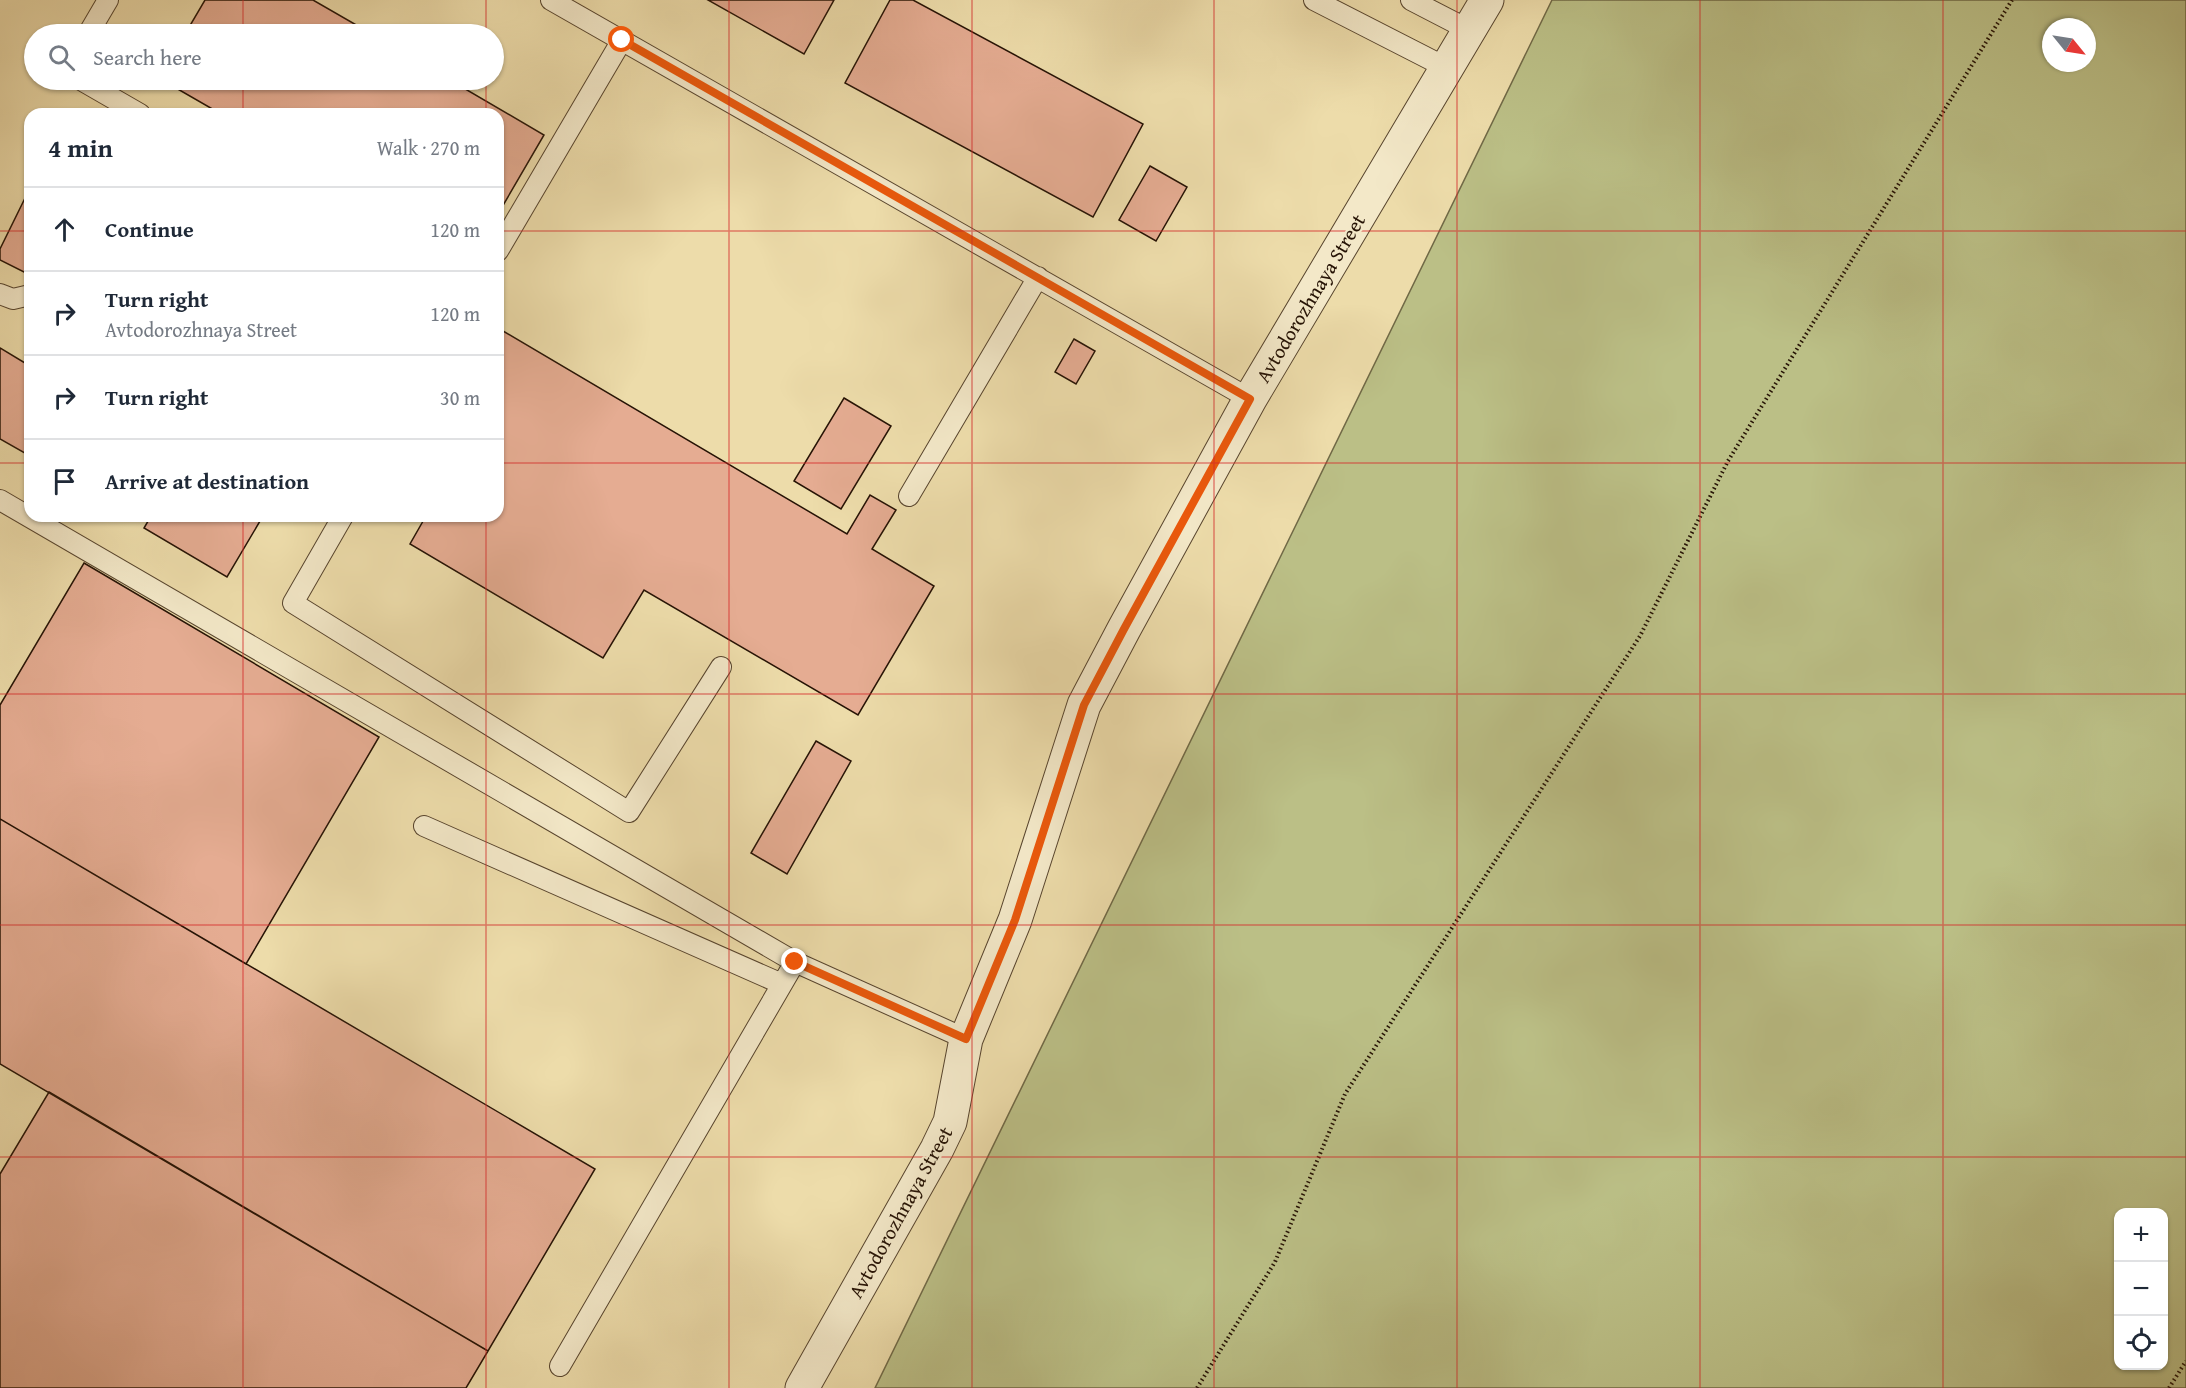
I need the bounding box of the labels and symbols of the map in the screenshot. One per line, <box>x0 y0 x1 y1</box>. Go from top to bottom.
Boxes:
north arrow <box>2042 18 2096 72</box>
route start <box>608 26 634 52</box>
street label: Avtodorozhnaya Street <box>1248 208 1372 388</box>
route end <box>781 948 807 974</box>
street label: Avtodorozhnaya Street <box>841 1121 959 1303</box>

